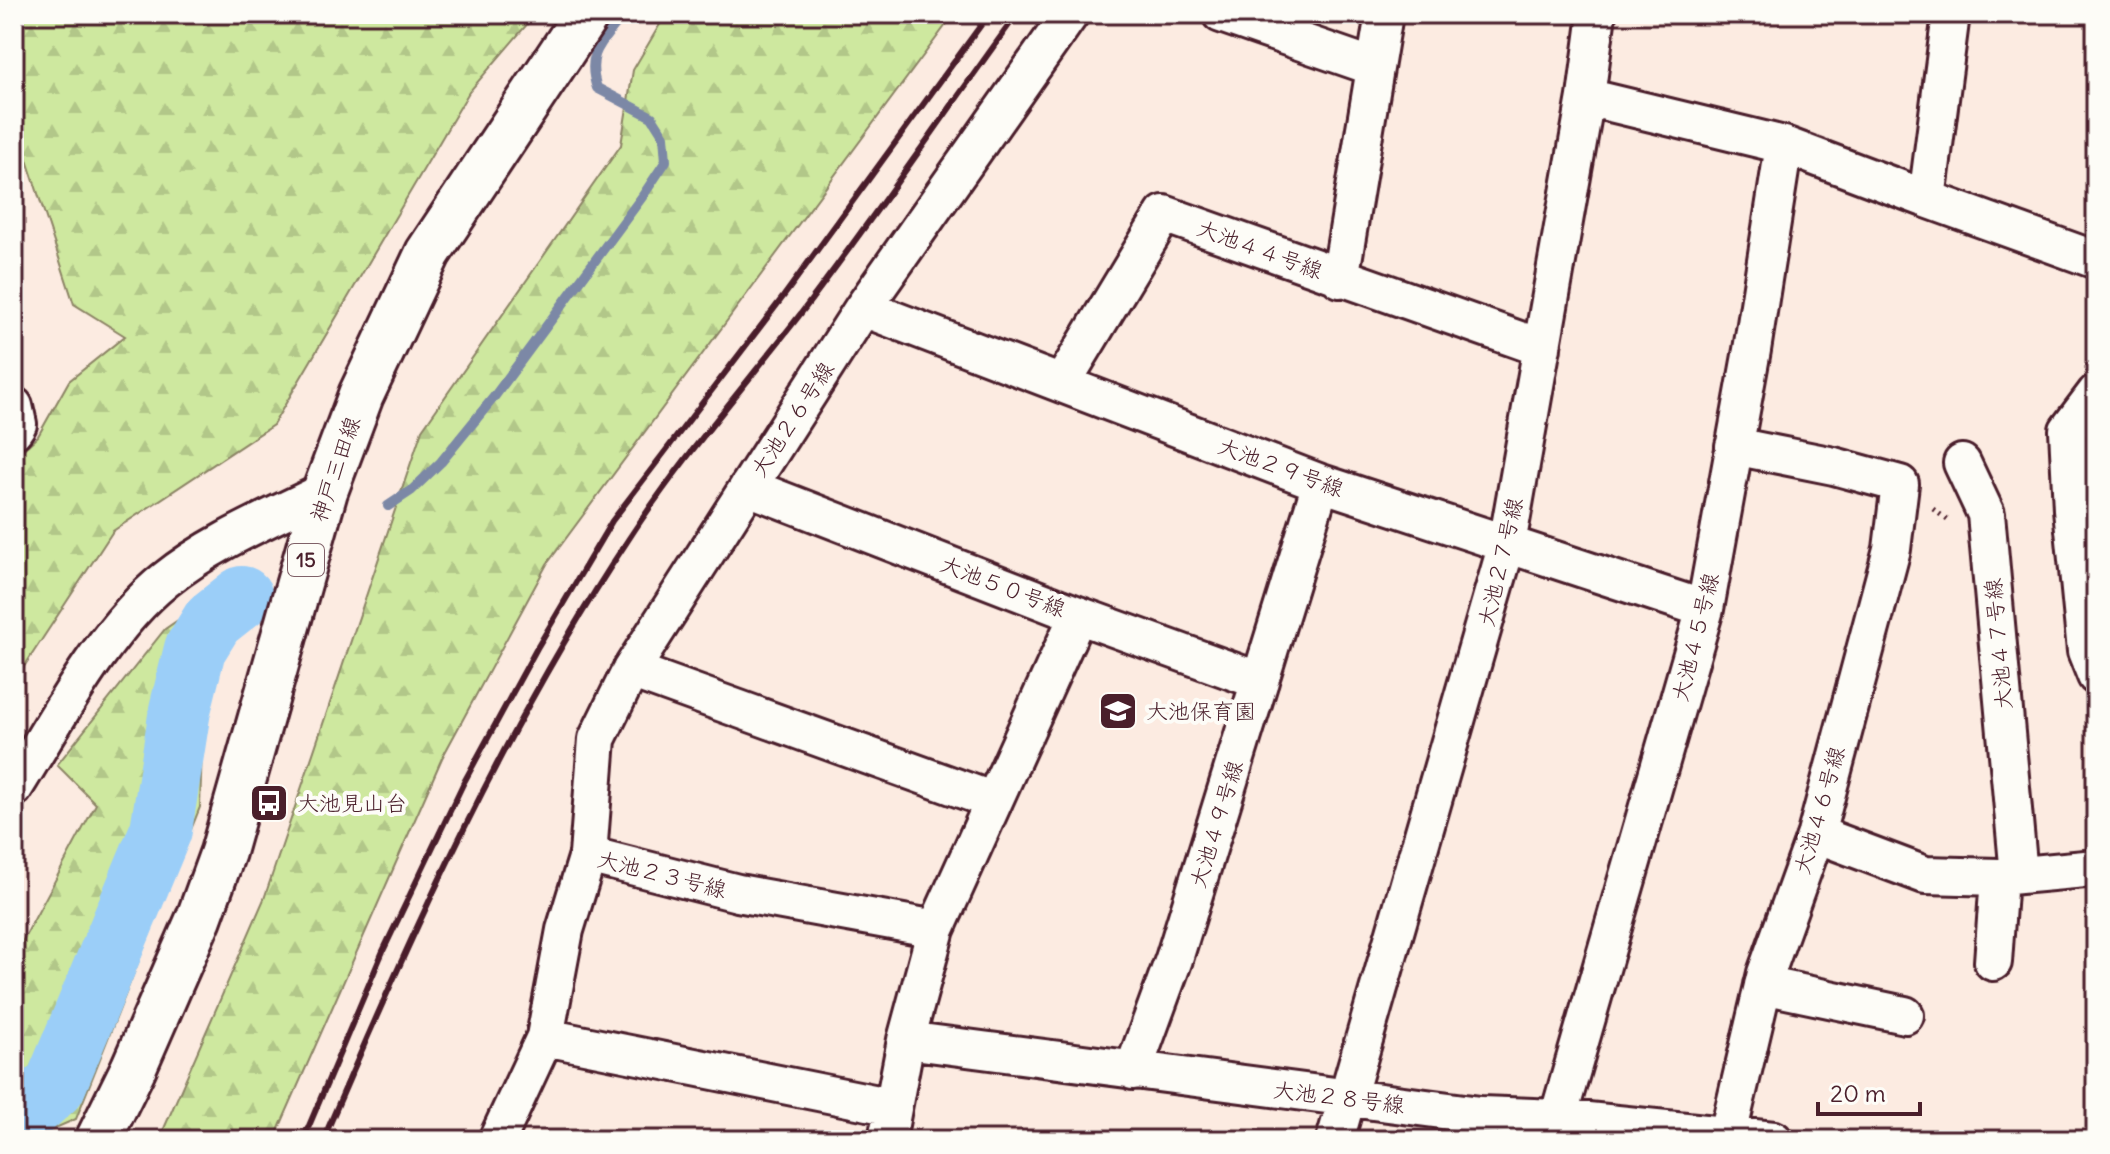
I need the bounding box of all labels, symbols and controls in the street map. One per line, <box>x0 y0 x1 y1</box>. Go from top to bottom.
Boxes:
street label: 大池４４号線 <box>1193 213 1327 285</box>
street label: 大池２６号線 <box>744 356 840 482</box>
street label: 神戸三田線 <box>304 412 366 526</box>
street label: 大池２９号線 <box>1214 431 1348 503</box>
street label: 大池２７号線 <box>1472 495 1528 629</box>
road number: 15 <box>288 544 324 576</box>
street label: 大池５０号線 <box>936 549 1070 623</box>
street label: 大池４５号線 <box>1665 570 1725 704</box>
street label: 大池４７号線 <box>1978 577 2018 711</box>
school or university icon: 大池保育園 <box>1097 690 1139 732</box>
place label: 大池保育園 <box>1146 697 1256 725</box>
street label: 大池４６号線 <box>1787 743 1851 877</box>
street label: 大池４９号線 <box>1183 757 1249 891</box>
bus stop icon: 大池見山台 <box>248 782 290 824</box>
place label: 大池見山台 <box>297 789 407 817</box>
street label: 大池２３号線 <box>595 844 729 904</box>
scale bar <box>1818 1066 1920 1116</box>
street label: 大池２８号線 <box>1272 1075 1406 1119</box>
text: 20 m <box>1830 1078 1886 1108</box>

